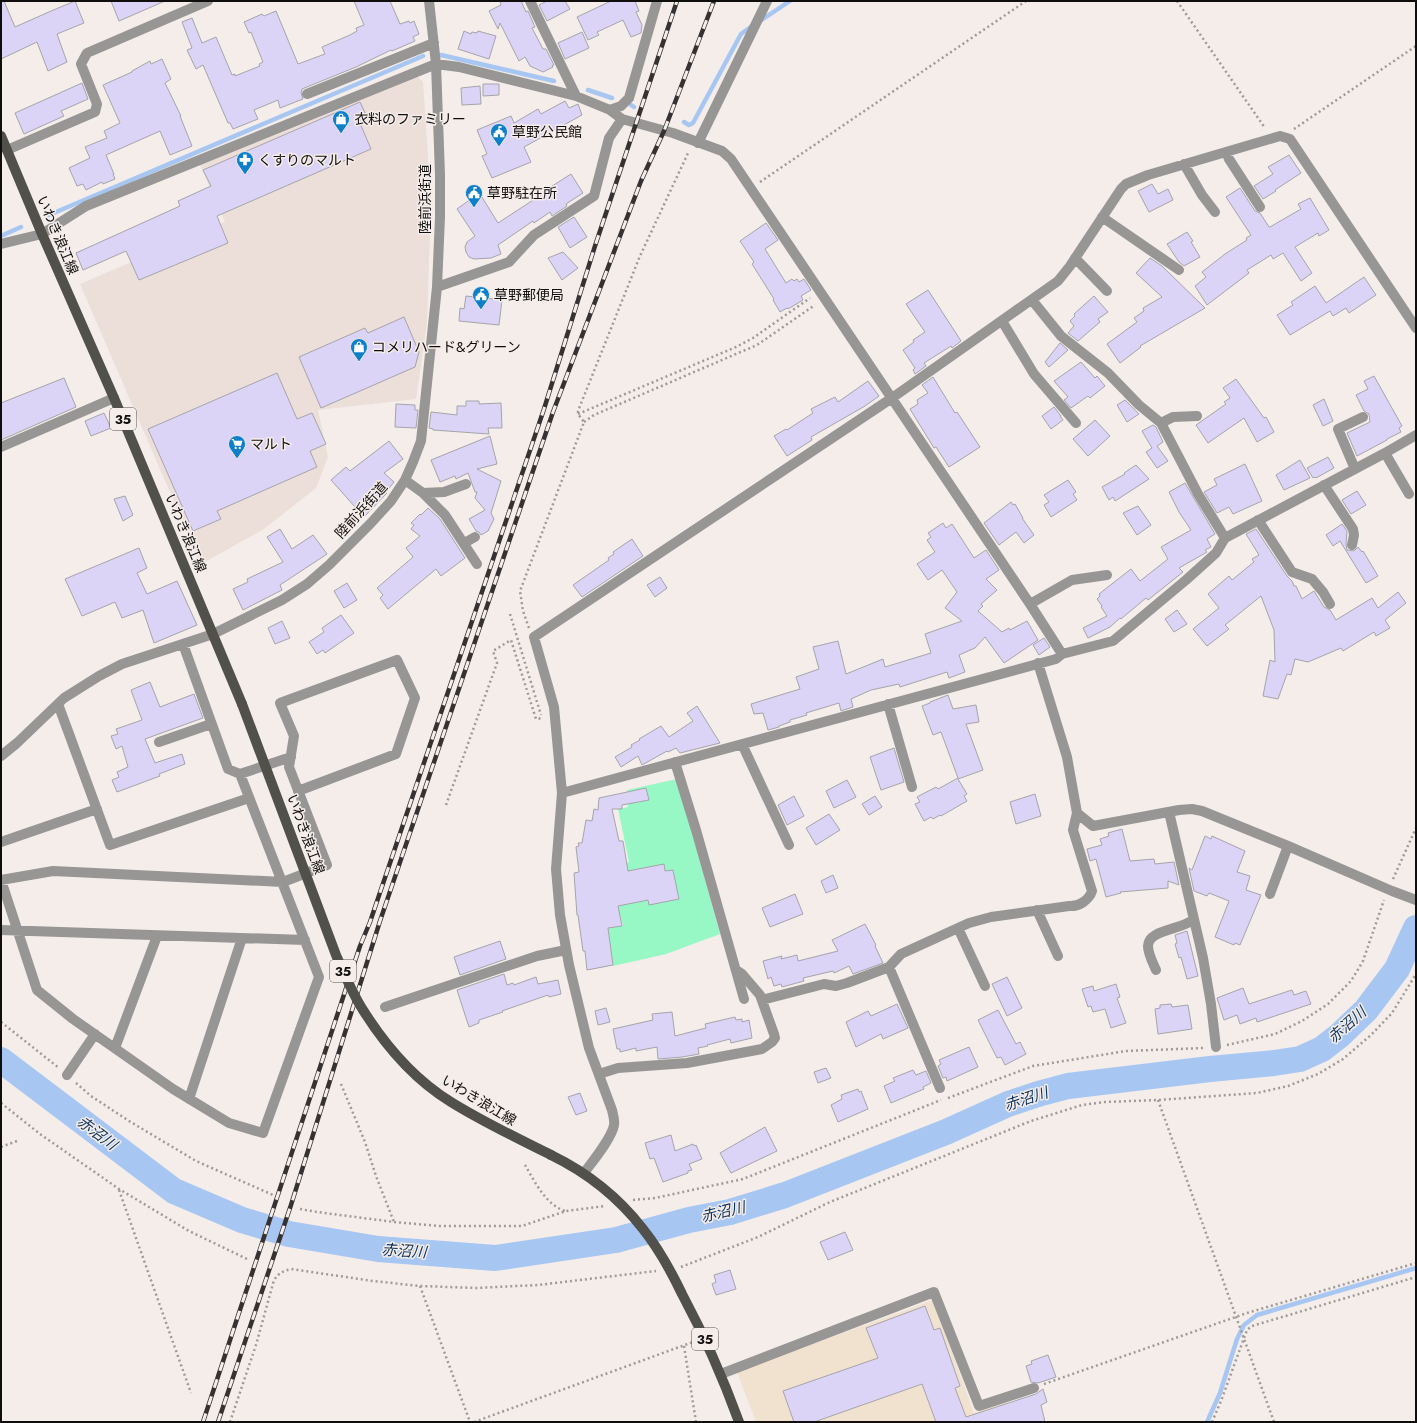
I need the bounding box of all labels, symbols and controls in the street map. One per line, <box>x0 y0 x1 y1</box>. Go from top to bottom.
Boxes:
shop icon: 衣料のファミリー <box>331 109 351 134</box>
place label: 衣料のファミリー <box>354 109 466 129</box>
public building icon: 草野公民館 <box>489 122 509 147</box>
place label: 草野公民館 <box>512 122 582 142</box>
pharmacy icon: くすりのマルト <box>235 150 255 175</box>
place label: くすりのマルト <box>258 150 356 170</box>
street label: 陸前浜街道 <box>415 164 435 234</box>
public building icon: 草野駐在所 <box>464 183 484 208</box>
place label: 草野駐在所 <box>487 183 557 203</box>
street label: いわき浪江線 <box>32 192 84 278</box>
public building icon: 草野郵便局 <box>471 285 491 310</box>
place label: 草野郵便局 <box>494 285 564 305</box>
shop icon: コメリハード&グリーン <box>349 337 369 362</box>
place label: コメリハード&グリーン <box>372 337 521 357</box>
road number: 35 <box>110 408 136 430</box>
supermarket icon: マルト <box>227 434 247 459</box>
place label: マルト <box>250 434 292 454</box>
street label: 陸前浜街道 <box>330 477 392 543</box>
street label: いわき浪江線 <box>160 490 212 576</box>
street label: いわき浪江線 <box>282 791 330 877</box>
road number: 35 <box>330 960 356 982</box>
water label: 赤沼川 <box>1323 1000 1373 1048</box>
street label: いわき浪江線 <box>438 1070 520 1130</box>
water label: 赤沼川 <box>1001 1081 1053 1116</box>
water label: 赤沼川 <box>72 1111 123 1157</box>
water label: 赤沼川 <box>699 1196 749 1228</box>
water label: 赤沼川 <box>381 1238 429 1264</box>
road number: 35 <box>692 1328 718 1350</box>

